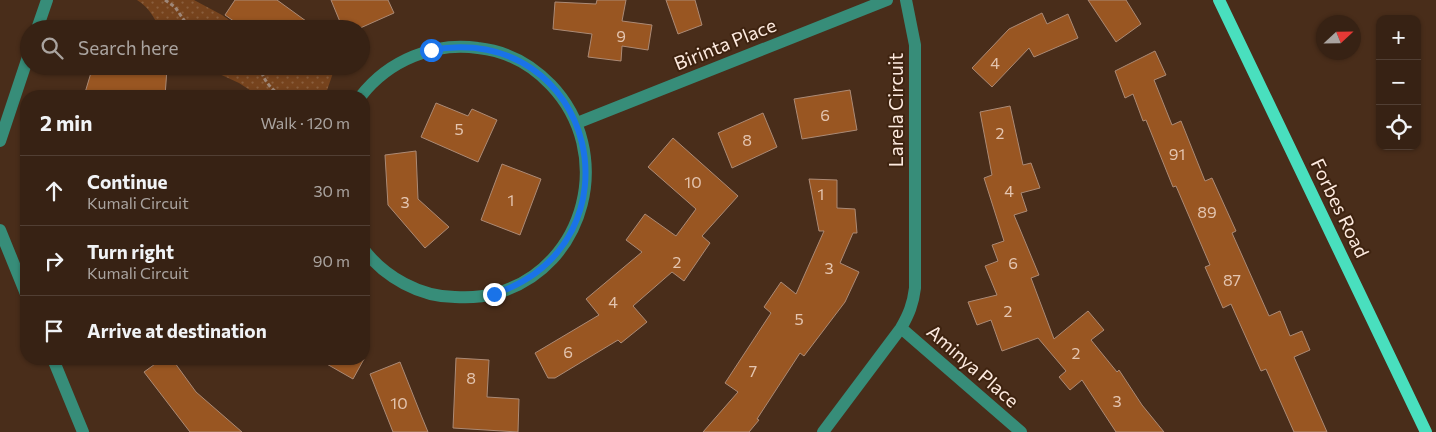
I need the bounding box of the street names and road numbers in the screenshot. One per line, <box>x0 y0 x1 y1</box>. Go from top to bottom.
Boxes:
street label: Birinta Place <box>670 13 779 74</box>
street label: Larela Circuit <box>884 53 907 167</box>
street label: Forbes Road <box>1307 154 1374 261</box>
street label: Aminya Place <box>923 319 1024 412</box>

